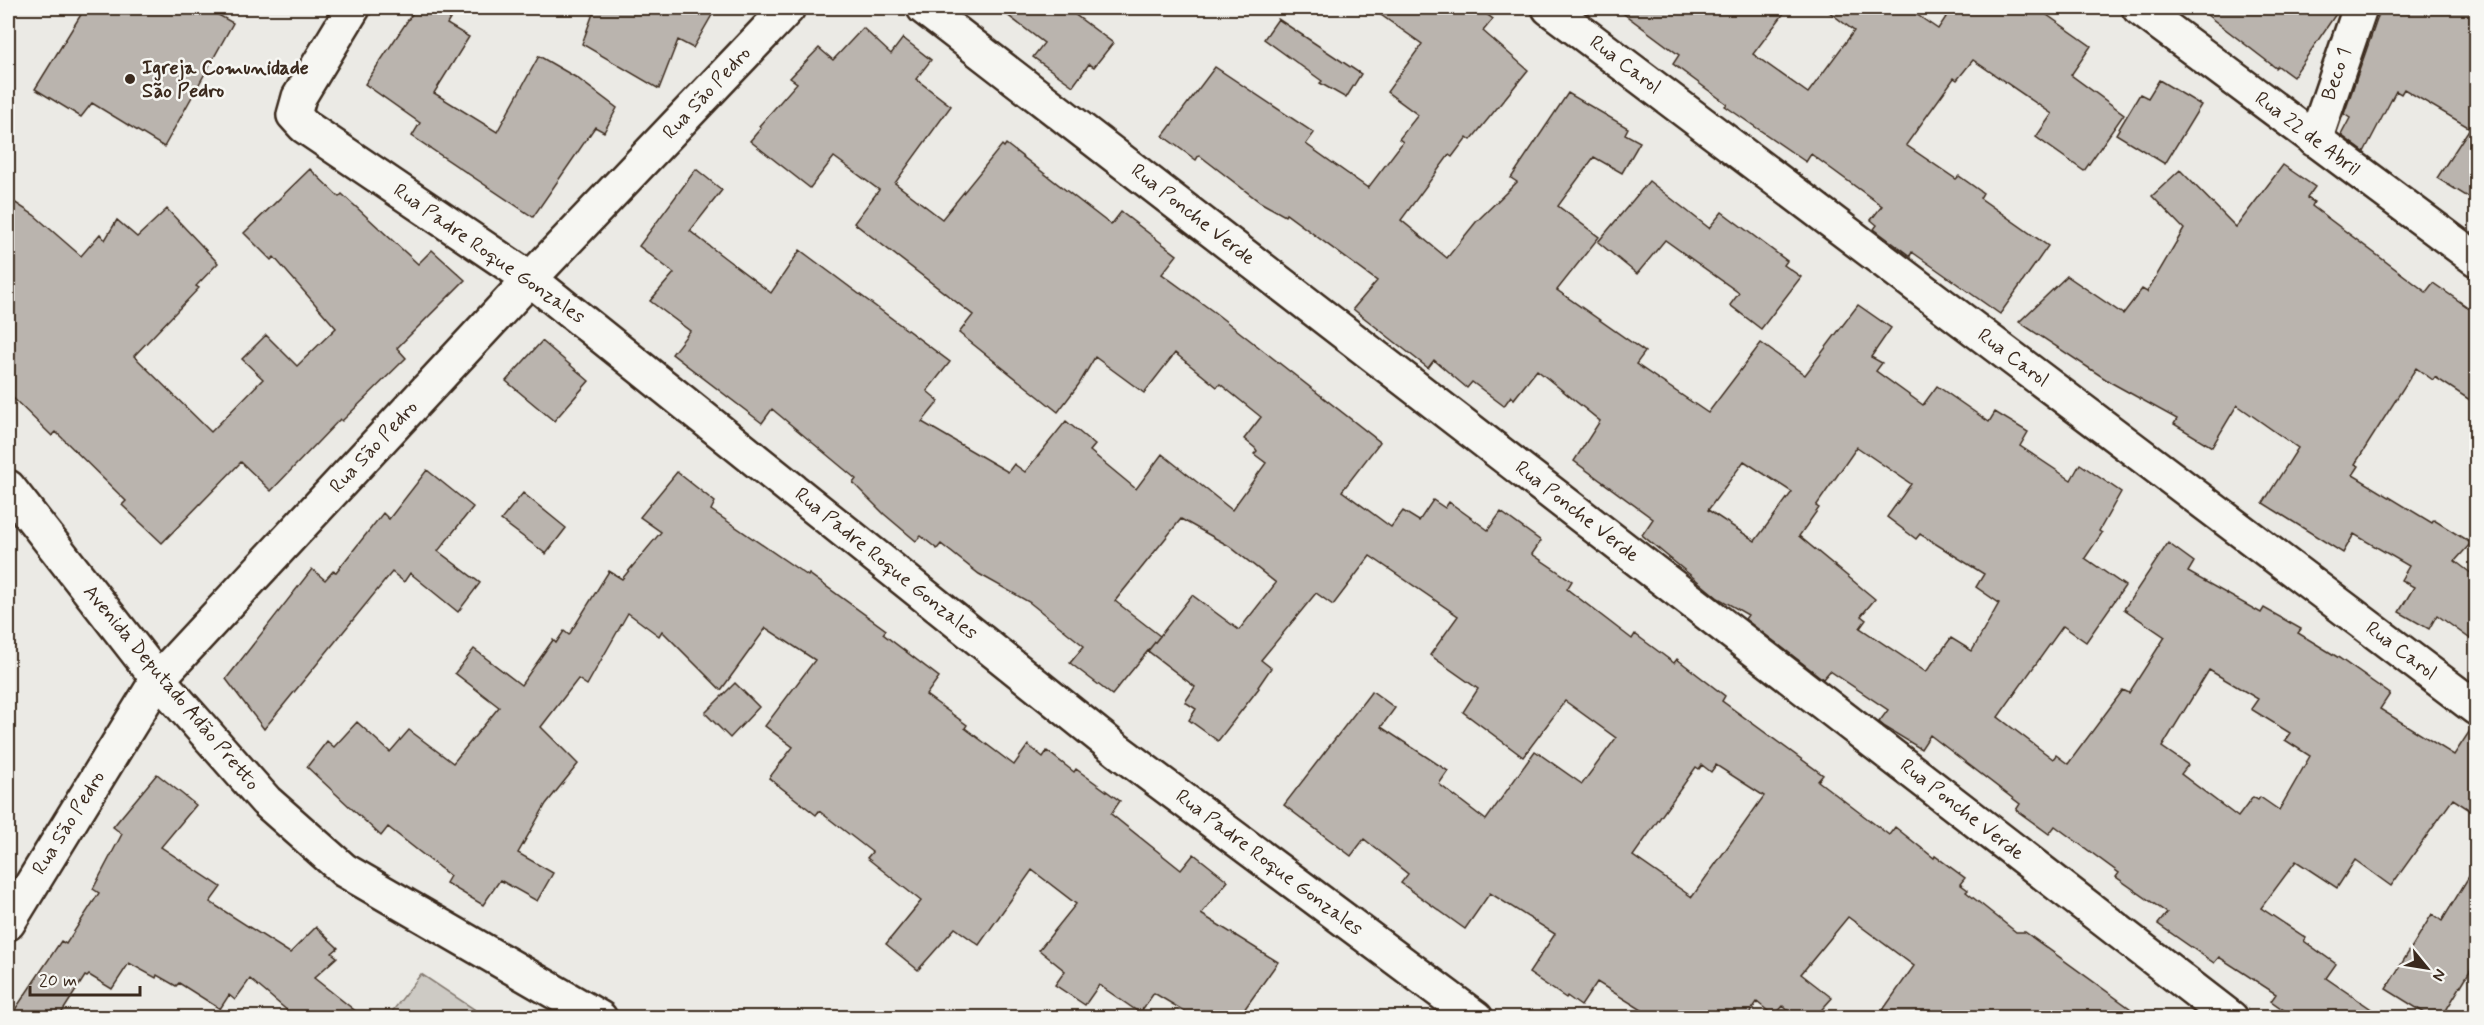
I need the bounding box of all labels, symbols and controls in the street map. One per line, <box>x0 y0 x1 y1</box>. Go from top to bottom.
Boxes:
street label: Rua Carol <box>1584 29 1666 101</box>
street label: Rua São Pedro <box>657 41 757 145</box>
street label: Beco 1 <box>2315 44 2359 104</box>
place label: Igreja Comunidade São Pedro <box>142 55 309 105</box>
marker: Igreja Comunidade São Pedro <box>123 72 137 86</box>
street label: Rua 22 de Abril <box>2249 85 2365 183</box>
street label: Rua Ponche Verde <box>1125 158 1261 272</box>
street label: Rua Padre Roque Gonzales <box>388 177 590 331</box>
street label: Rua Carol <box>1972 322 2054 394</box>
street label: Rua São Pedro <box>324 395 424 499</box>
street label: Rua Ponche Verde <box>1509 455 1645 569</box>
street label: Rua Padre Roque Gonzales <box>789 482 983 646</box>
street label: Avenida Deputado Adão Pretto <box>77 579 265 797</box>
street label: Rua Carol <box>2360 615 2442 687</box>
street label: Rua Ponche Verde <box>1894 753 2030 867</box>
street label: Rua São Pedro <box>26 766 112 880</box>
street label: Rua Padre Roque Gonzales <box>1170 783 1368 943</box>
north arrow <box>2397 938 2457 998</box>
scale bar <box>30 959 140 997</box>
text: N <box>2427 965 2450 985</box>
text: 20 m <box>39 969 77 993</box>

